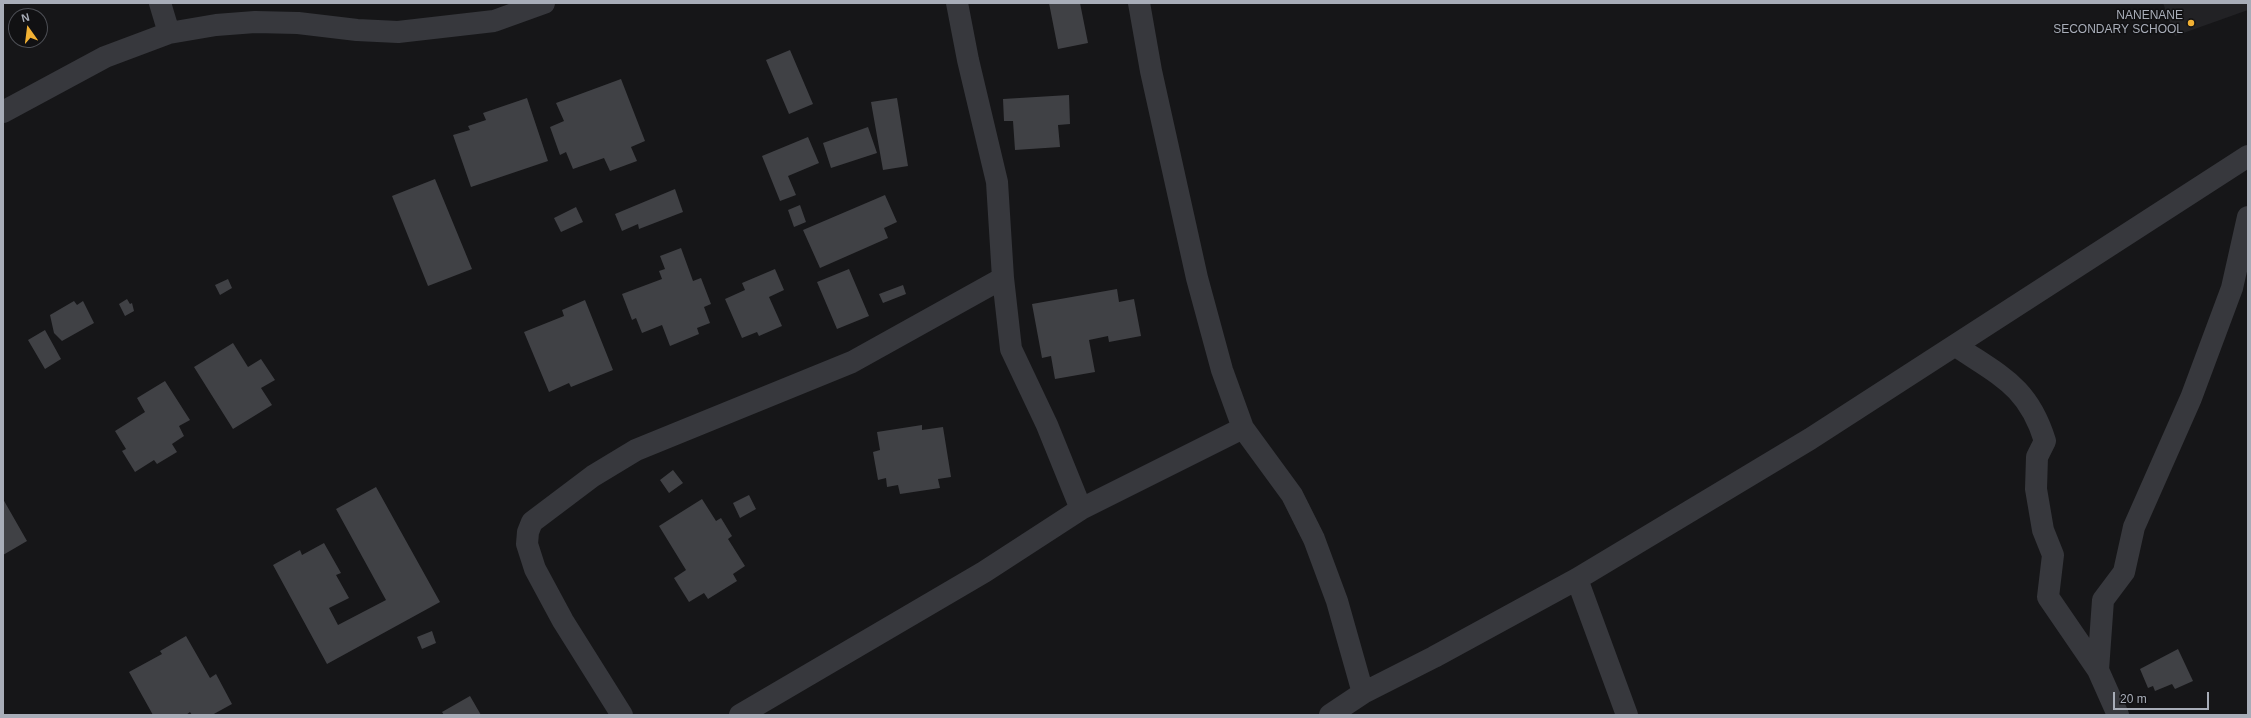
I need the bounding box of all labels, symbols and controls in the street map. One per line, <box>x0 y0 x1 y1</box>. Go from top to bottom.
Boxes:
north arrow <box>8 8 48 48</box>
place label: NANENANE SECONDARY SCHOOL <box>2053 9 2183 37</box>
text: N <box>20 11 31 24</box>
marker: NANENANE SECONDARY SCHOOL <box>2186 18 2196 28</box>
scale bar <box>2115 684 2211 710</box>
text: 20 m <box>2120 692 2147 706</box>

